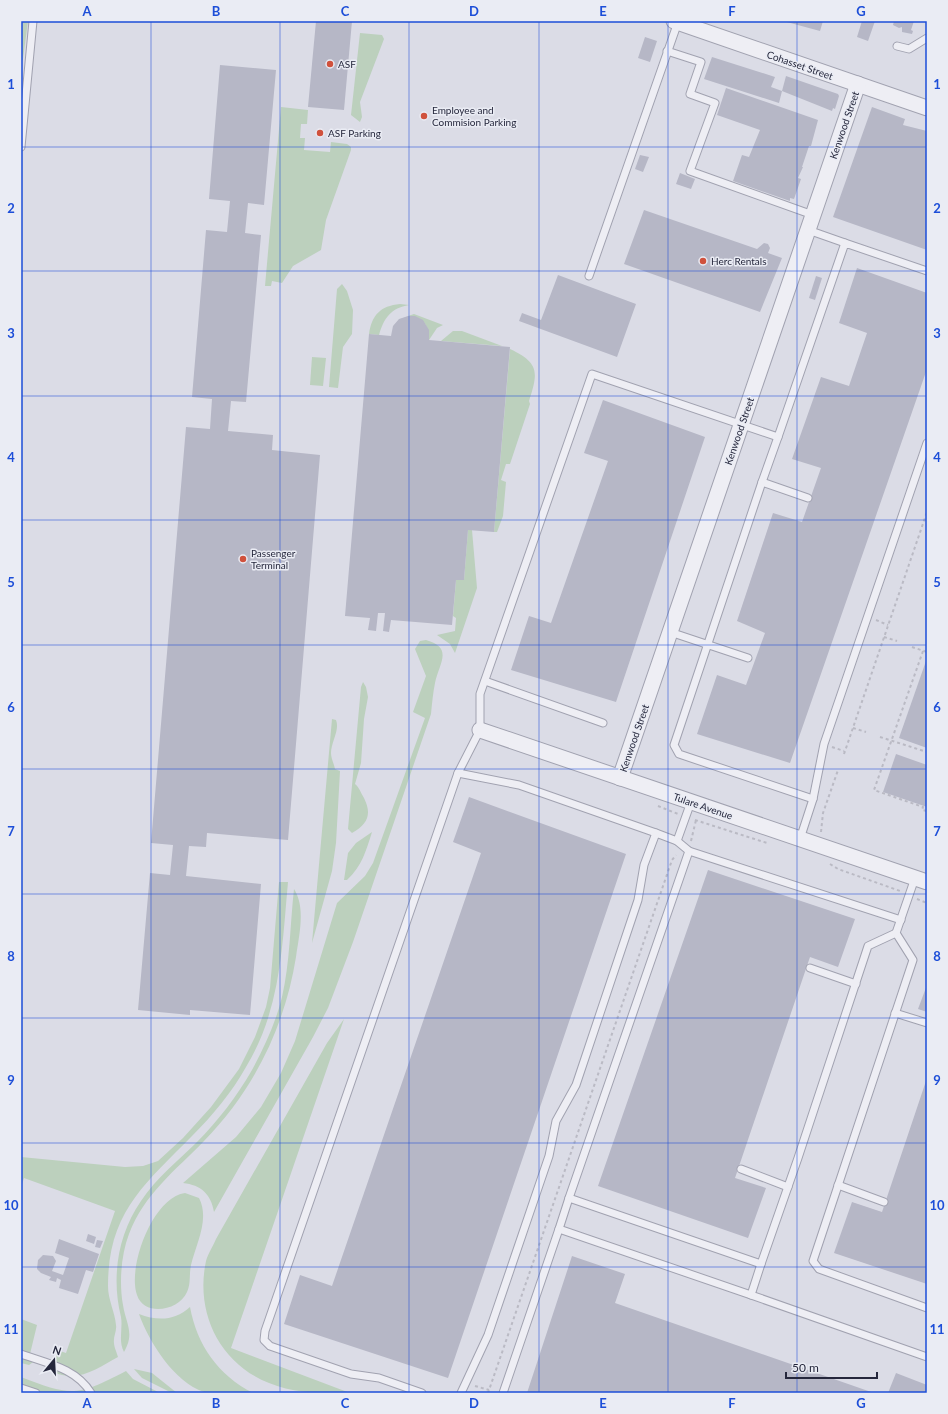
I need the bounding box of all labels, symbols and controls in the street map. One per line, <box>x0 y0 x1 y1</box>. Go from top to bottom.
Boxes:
text: A <box>81 3 92 19</box>
text: B <box>212 3 221 19</box>
text: C <box>341 3 350 19</box>
text: D <box>469 3 479 19</box>
text: E <box>599 3 607 19</box>
text: F <box>728 3 736 19</box>
text: G <box>856 3 866 19</box>
street label: Cohasset Street <box>765 48 835 82</box>
place label: ASF <box>338 58 356 70</box>
marker: ASF <box>325 59 335 69</box>
text: 1 <box>7 76 15 92</box>
text: 1 <box>933 76 941 92</box>
street label: Kenwood Street <box>827 89 861 160</box>
place label: Employee and Commision Parking <box>432 104 516 128</box>
marker: Employee and Commision Parking <box>419 111 429 121</box>
place label: ASF Parking <box>328 127 381 139</box>
marker: ASF Parking <box>315 128 325 138</box>
text: 2 <box>7 200 15 216</box>
text: 2 <box>933 200 941 216</box>
place label: Herc Rentals <box>711 255 767 267</box>
marker: Herc Rentals <box>698 256 708 266</box>
text: 3 <box>7 325 15 341</box>
text: 3 <box>933 325 941 341</box>
street label: Kenwood Street <box>722 395 756 466</box>
text: 4 <box>7 449 15 465</box>
text: 4 <box>933 449 941 465</box>
place label: Passenger Terminal <box>251 547 296 571</box>
marker: Passenger Terminal <box>238 554 248 564</box>
text: 5 <box>7 574 15 590</box>
text: 5 <box>933 574 941 590</box>
text: 6 <box>7 699 15 715</box>
text: 6 <box>933 699 941 715</box>
street label: Kenwood Street <box>617 702 651 773</box>
street label: Tulare Avenue <box>672 790 734 822</box>
text: 7 <box>7 823 15 839</box>
text: 7 <box>933 823 941 839</box>
text: 8 <box>7 948 15 964</box>
text: 8 <box>933 948 941 964</box>
text: 9 <box>7 1072 15 1088</box>
text: 9 <box>933 1072 941 1088</box>
text: 10 <box>3 1197 19 1213</box>
text: 10 <box>929 1197 945 1213</box>
text: 11 <box>3 1321 19 1337</box>
text: 11 <box>929 1321 945 1337</box>
north arrow <box>34 1340 74 1380</box>
text: N <box>51 1343 63 1358</box>
scale bar <box>786 1354 877 1380</box>
text: 50 m <box>792 1360 819 1375</box>
text: A <box>81 1395 92 1411</box>
text: B <box>212 1395 221 1411</box>
text: C <box>341 1395 350 1411</box>
text: D <box>469 1395 479 1411</box>
text: E <box>599 1395 607 1411</box>
text: F <box>728 1395 736 1411</box>
text: G <box>856 1395 866 1411</box>

